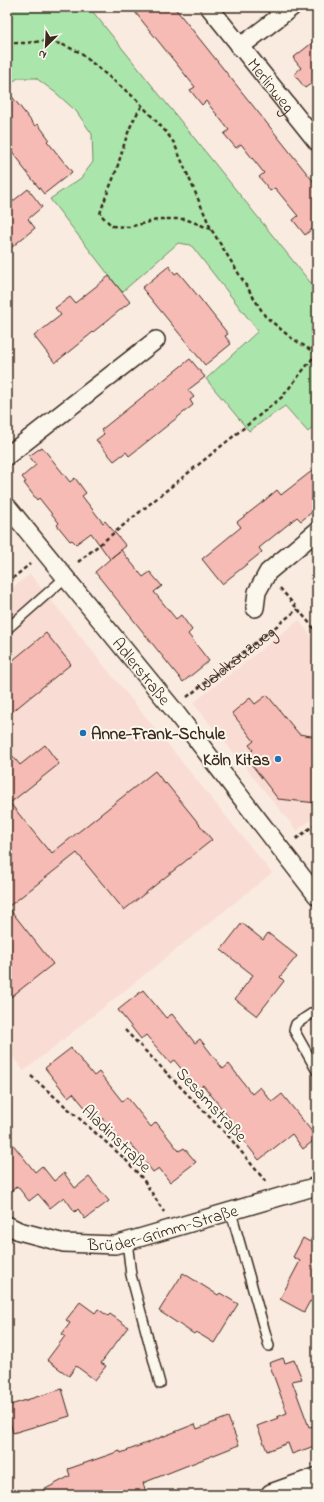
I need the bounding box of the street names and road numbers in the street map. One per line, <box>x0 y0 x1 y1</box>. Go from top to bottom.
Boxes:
street label: Merlinweg <box>241 53 300 120</box>
street label: Waldkauzweg <box>192 620 283 699</box>
street label: Adlerstraße <box>105 633 176 711</box>
street label: Sesamstraße <box>169 1062 253 1149</box>
street label: Aladinstraße <box>75 1099 157 1179</box>
street label: Brüder-Grimm-Straße <box>86 1199 242 1259</box>

